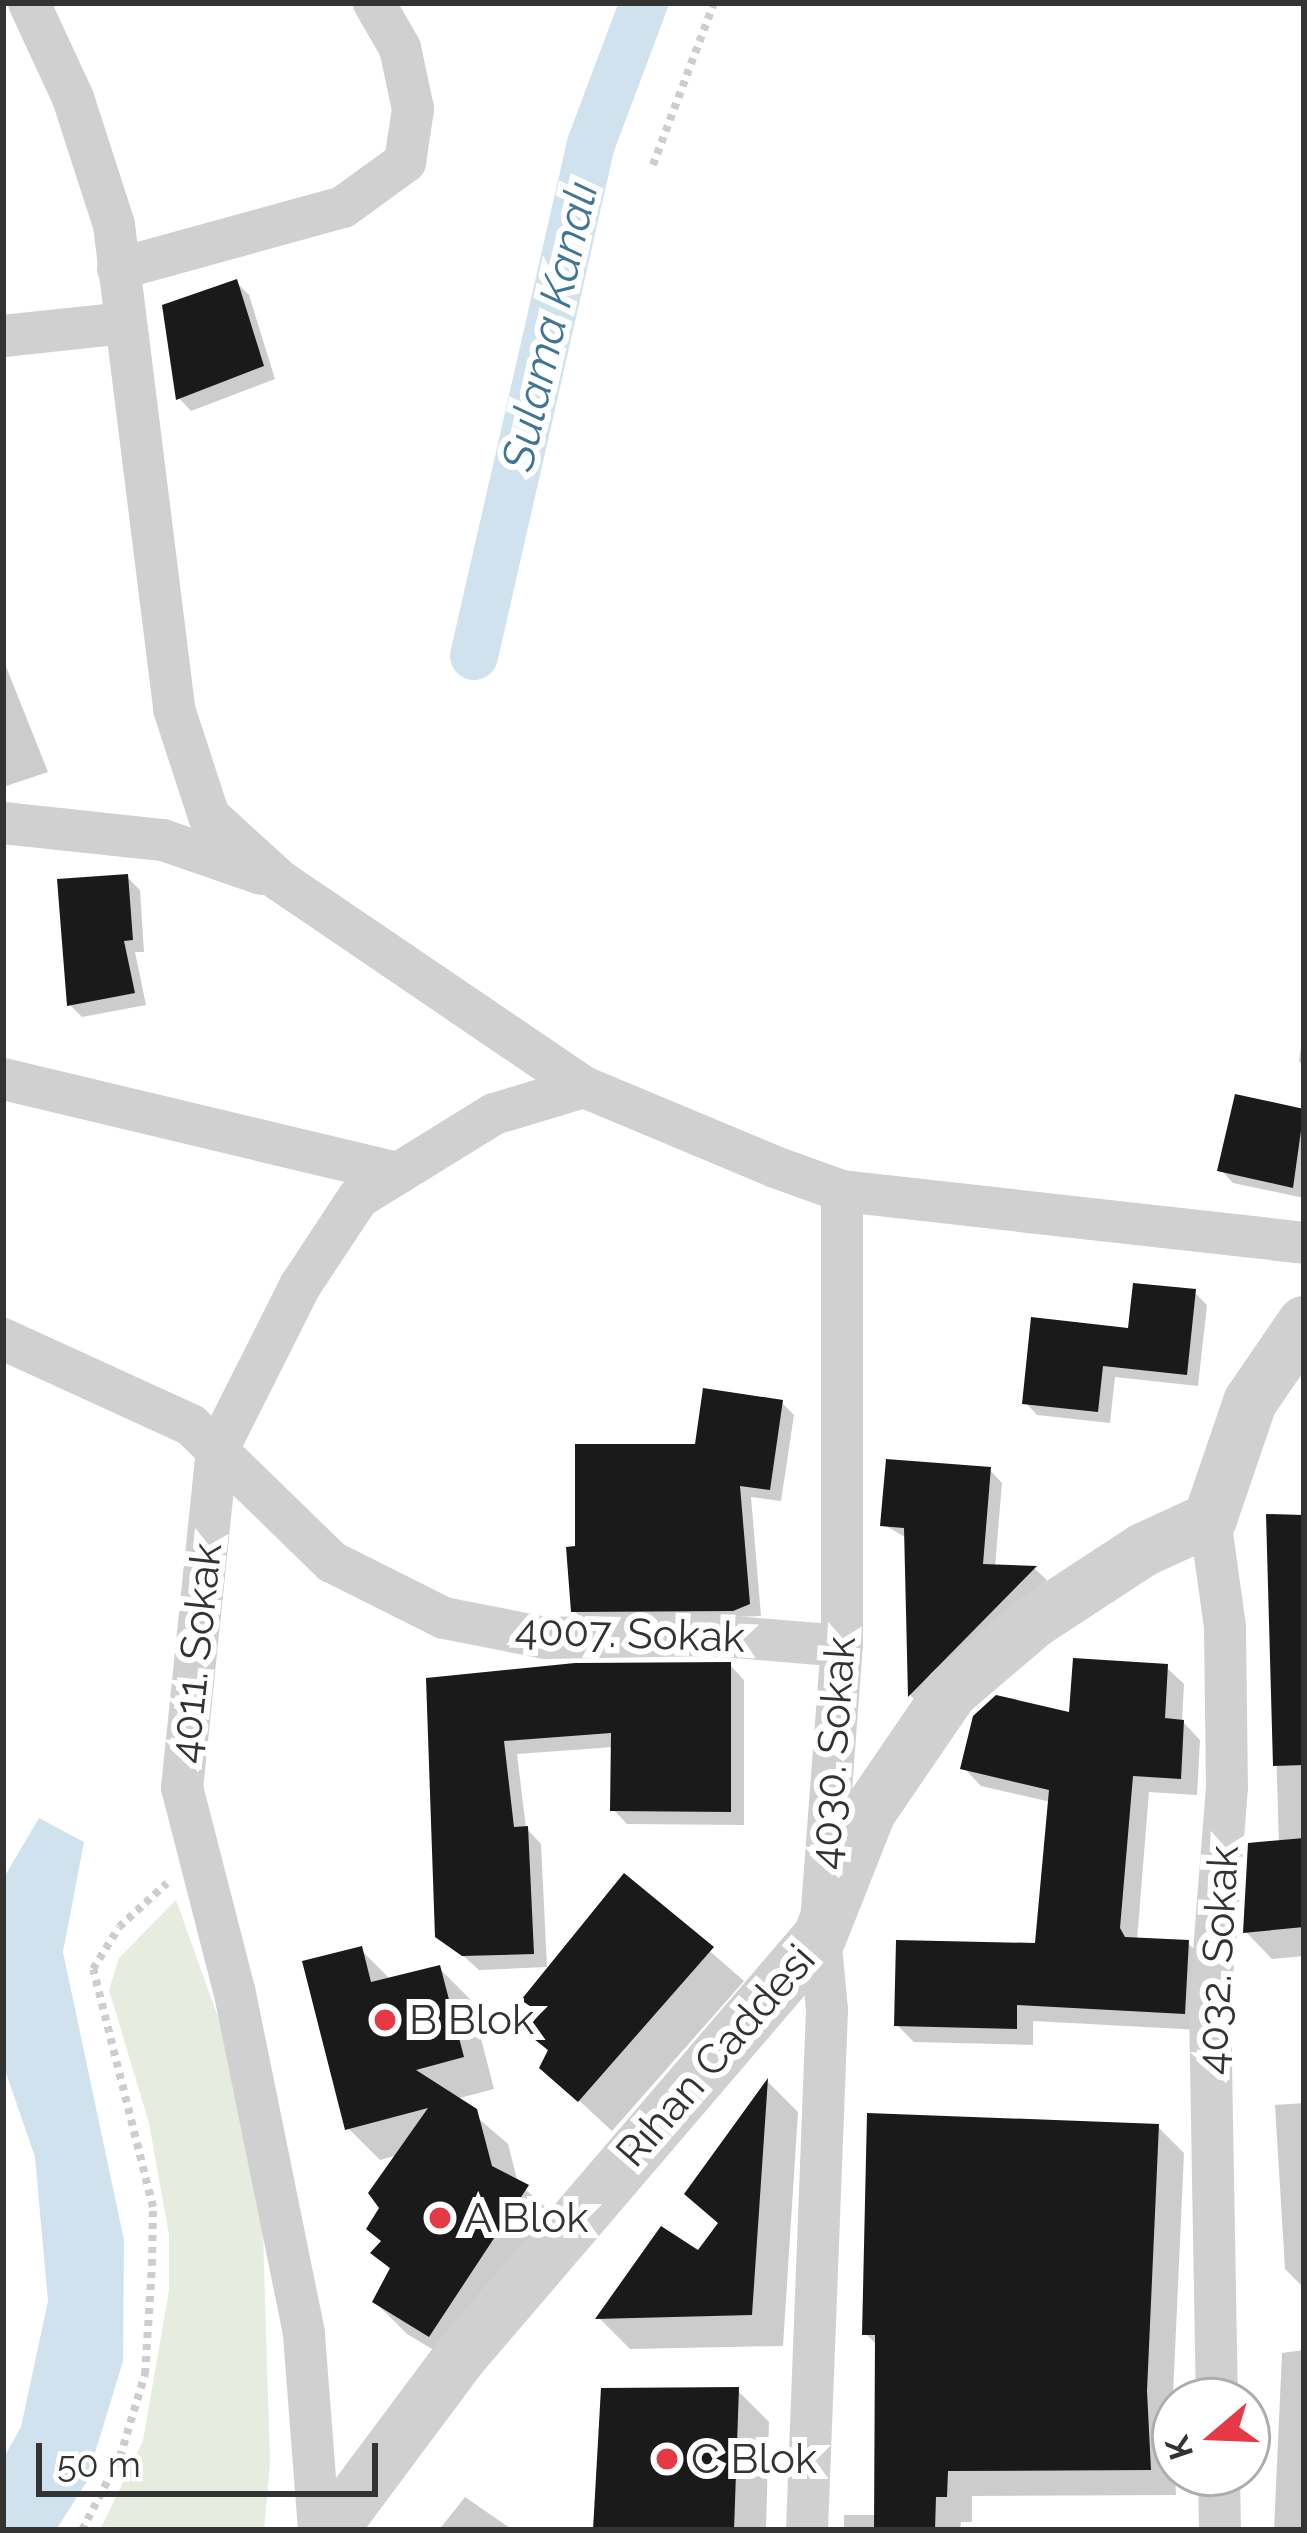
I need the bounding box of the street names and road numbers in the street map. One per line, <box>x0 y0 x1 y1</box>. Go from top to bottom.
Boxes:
street label: 4011. Sokak <box>159 1540 233 1766</box>
street label: 4007. Sokak <box>514 1605 746 1663</box>
street label: 4030. Sokak <box>800 1635 866 1871</box>
street label: 4032. Sokak <box>1187 1844 1249 2076</box>
street label: Rıhan Caddesi <box>606 1935 826 2177</box>

